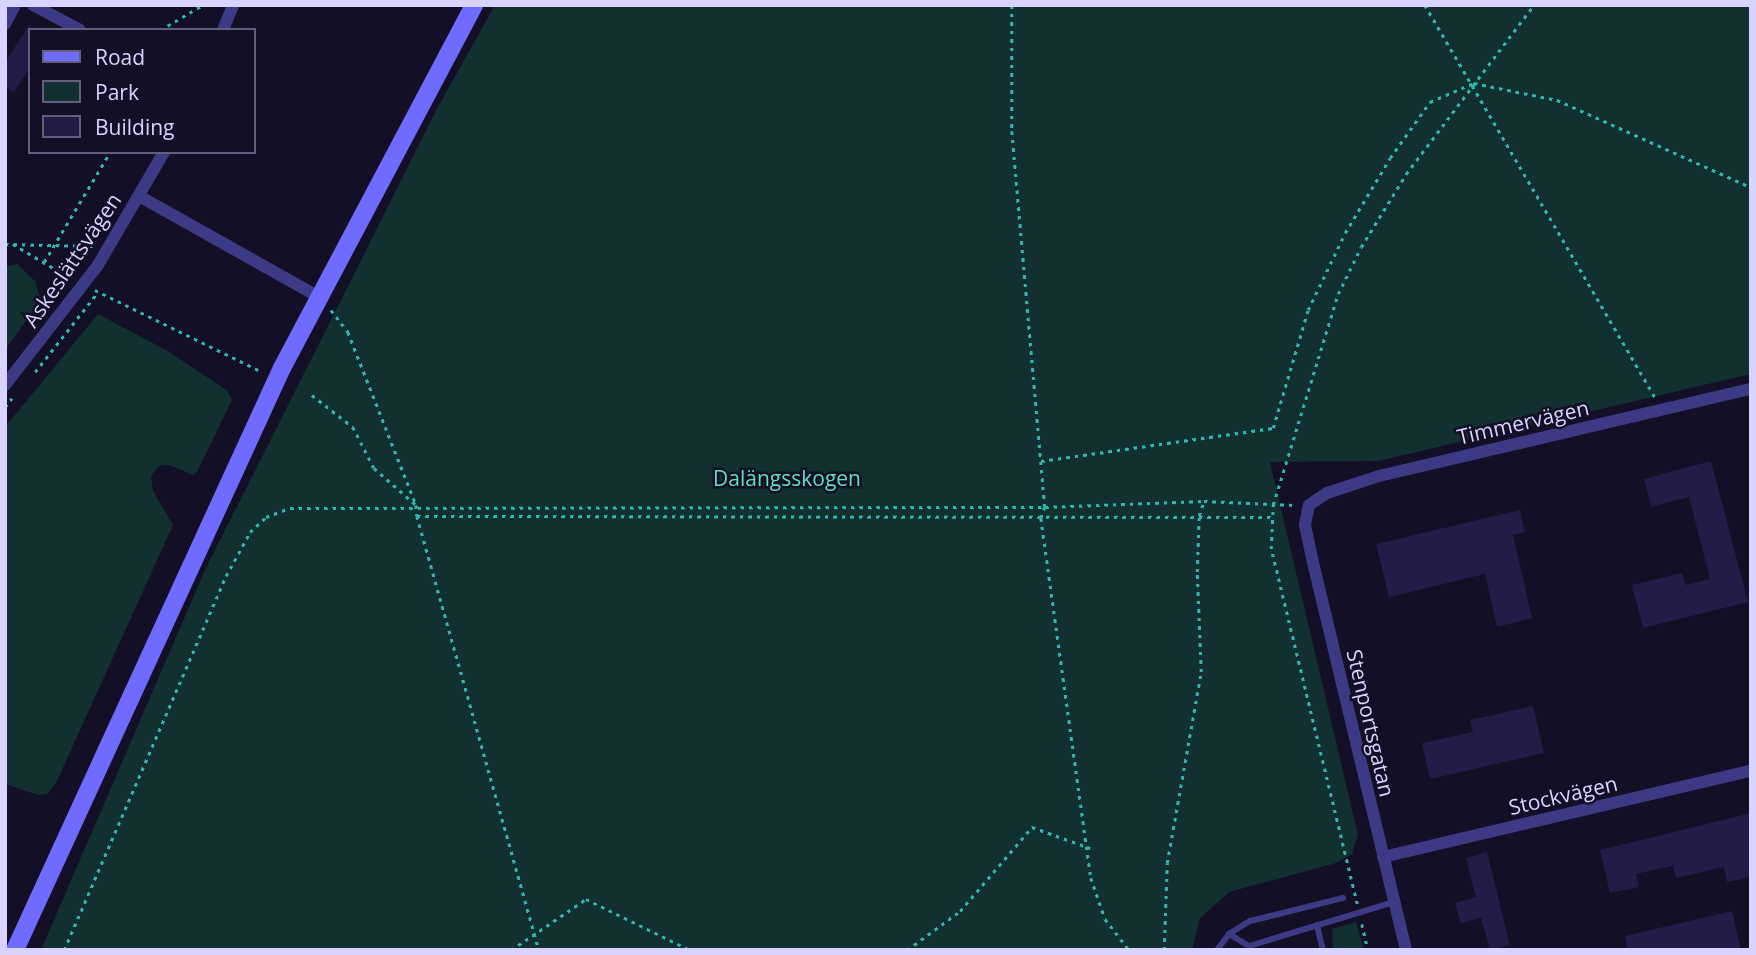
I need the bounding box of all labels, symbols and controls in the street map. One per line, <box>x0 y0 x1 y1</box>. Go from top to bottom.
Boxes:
legend <box>28 28 256 154</box>
text: Road <box>95 43 145 71</box>
text: Park <box>95 78 139 106</box>
text: Building <box>95 113 174 141</box>
street label: Askeslättsvägen <box>18 188 126 332</box>
street label: Timmervägen <box>1455 395 1591 449</box>
park label: Dalängsskogen <box>713 465 861 491</box>
street label: Stenportsgatan <box>1342 647 1400 799</box>
street label: Stockvägen <box>1506 770 1620 820</box>

